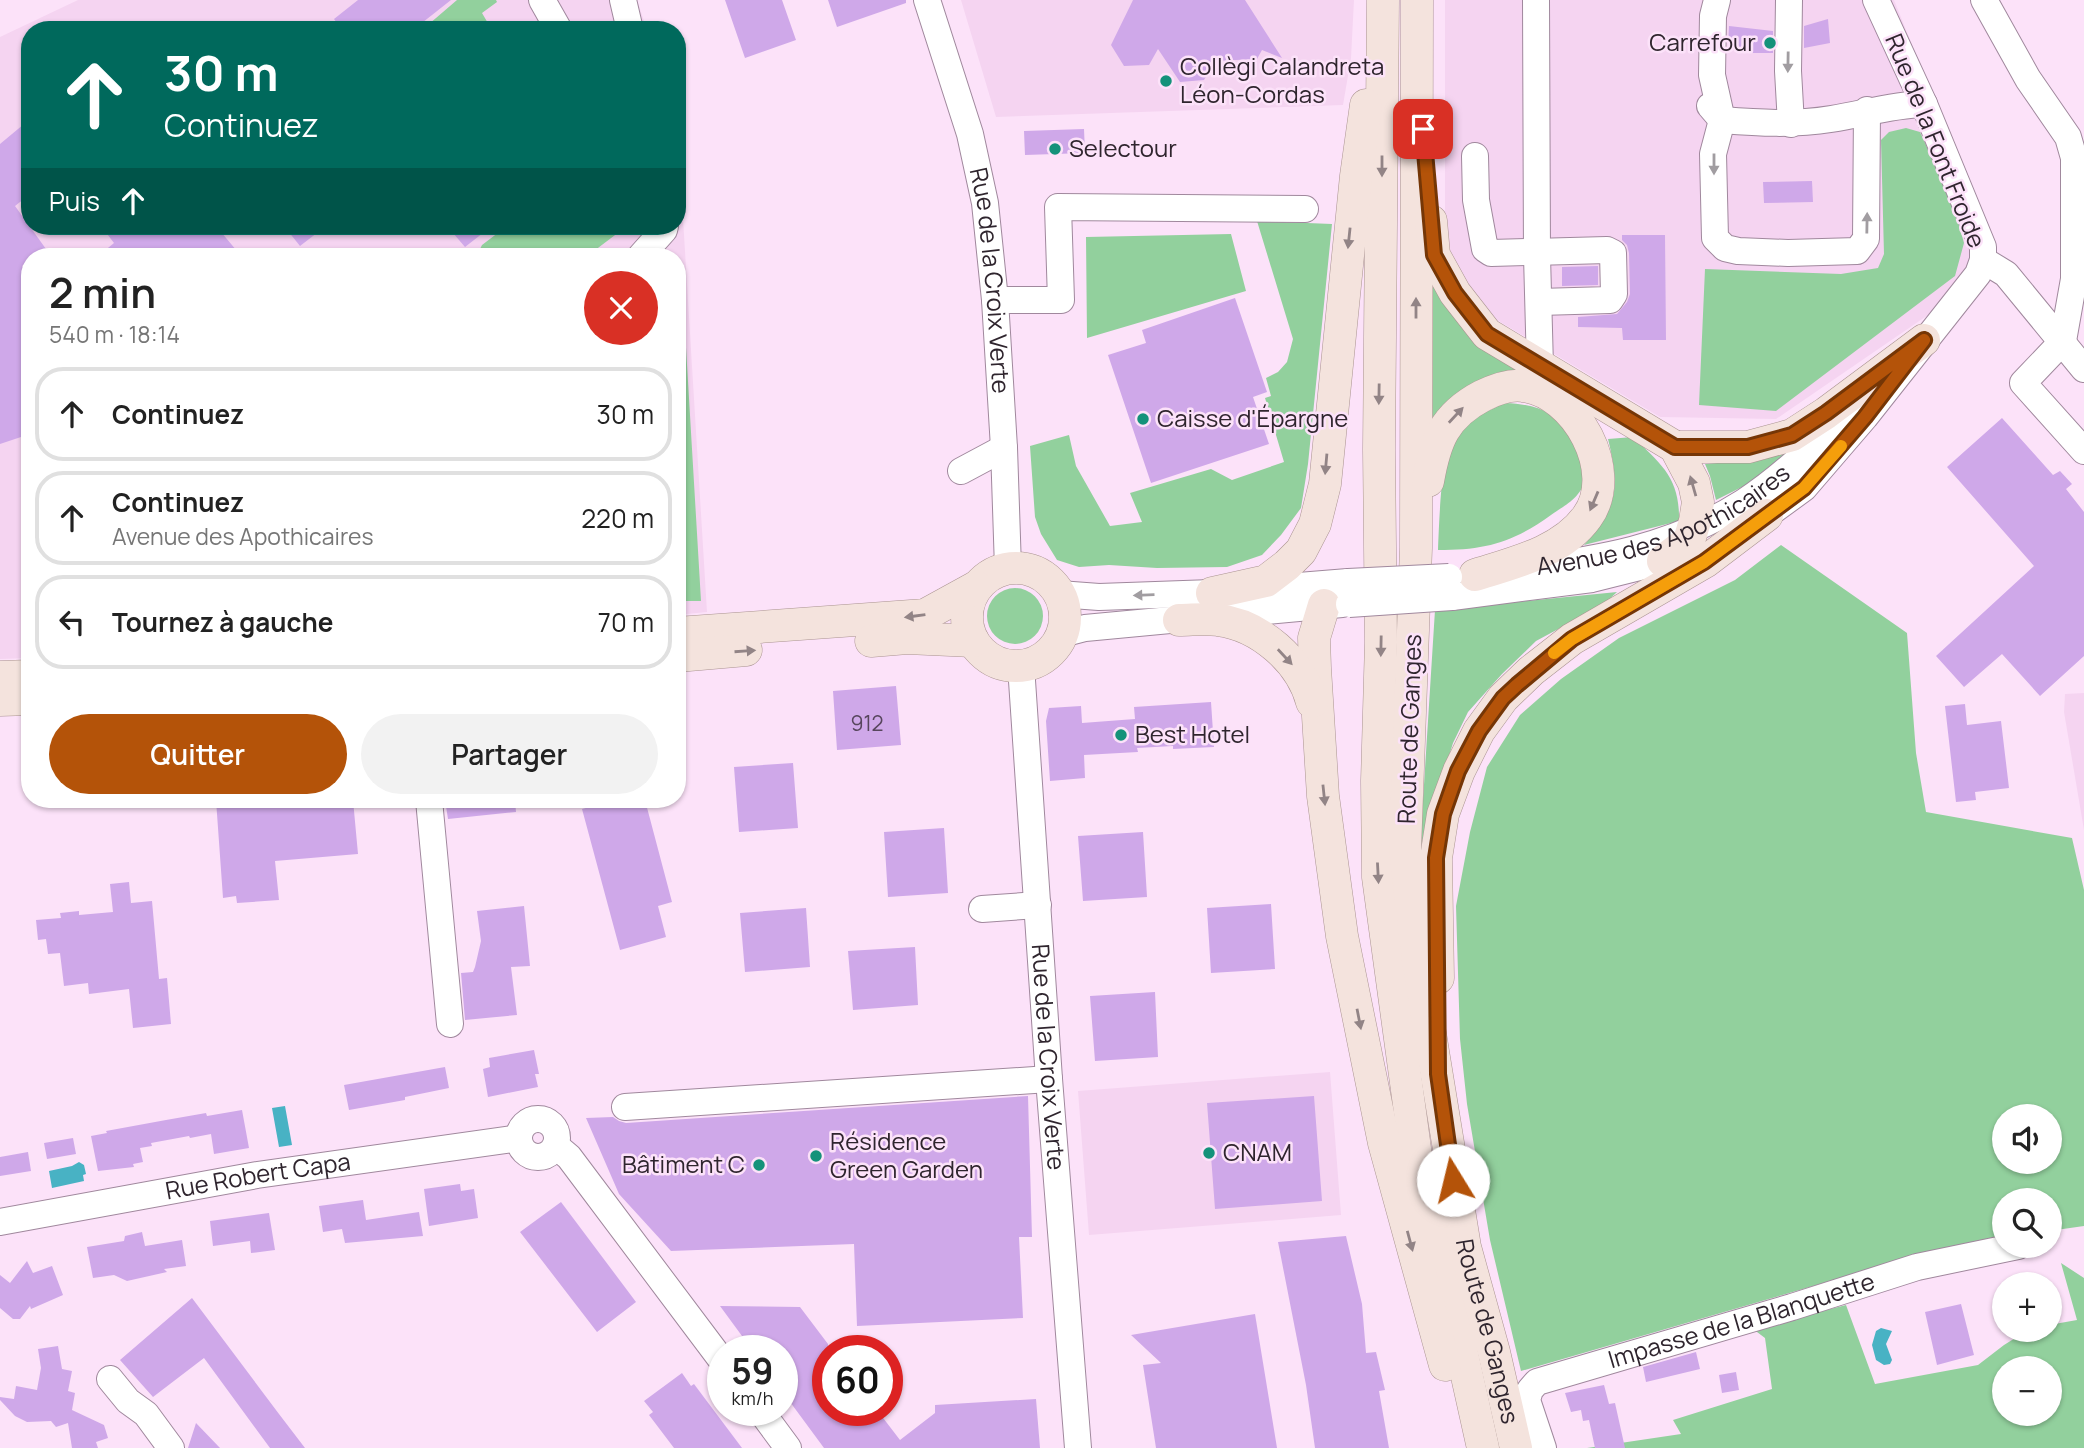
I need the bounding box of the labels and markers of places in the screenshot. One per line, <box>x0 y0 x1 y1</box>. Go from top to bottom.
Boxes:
place label: Carrefour <box>1649 25 1756 58</box>
marker: Carrefour <box>1762 35 1778 51</box>
place label: Collègi Calandreta Léon-Cordas <box>1180 49 1384 110</box>
marker: Collègi Calandreta Léon-Cordas <box>1158 73 1174 89</box>
pin <box>1393 99 1453 159</box>
place label: Selectour <box>1069 131 1177 164</box>
marker: Selectour <box>1047 141 1063 157</box>
place label: Caisse d'Épargne <box>1157 401 1348 434</box>
marker: Caisse d'Épargne <box>1135 411 1151 427</box>
place label: Best Hotel <box>1135 717 1250 750</box>
marker: Best Hotel <box>1113 727 1129 743</box>
place label: Résidence Green Garden <box>830 1124 983 1185</box>
place label: CNAM <box>1223 1135 1292 1168</box>
marker: CNAM <box>1201 1145 1217 1161</box>
place label: Bâtiment C <box>622 1147 745 1180</box>
marker: Résidence Green Garden <box>808 1148 824 1164</box>
marker: Bâtiment C <box>751 1157 767 1173</box>

